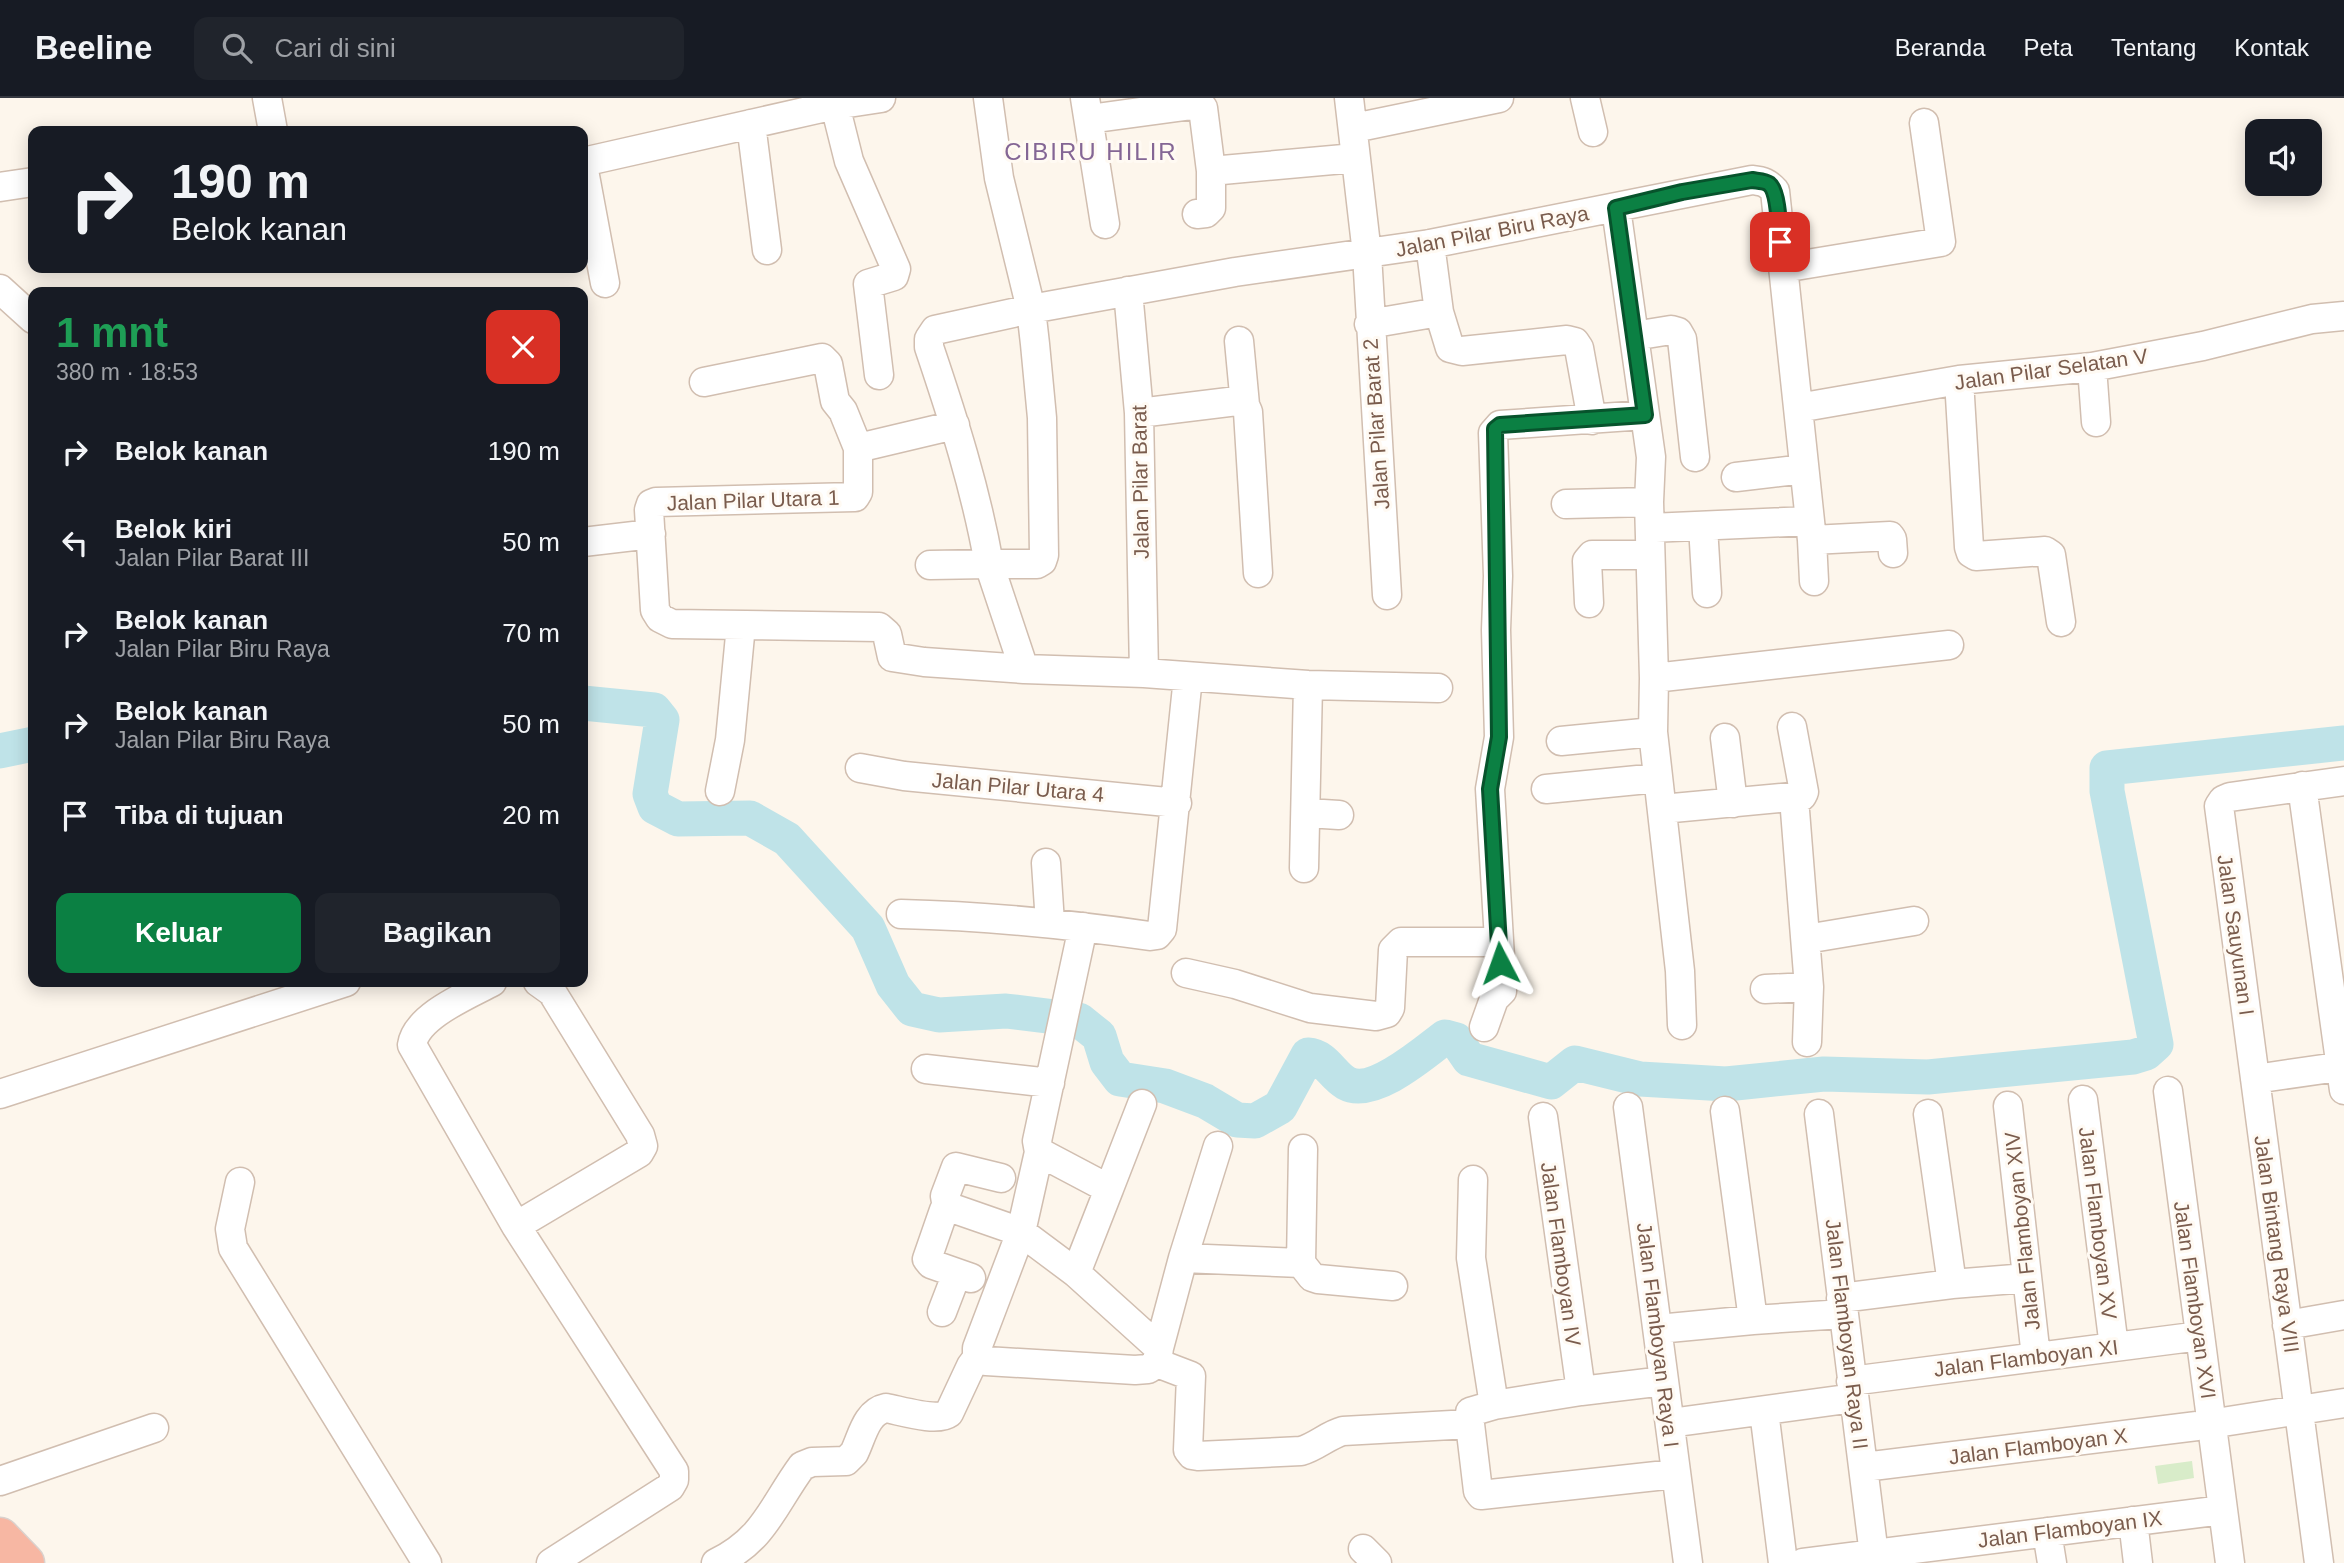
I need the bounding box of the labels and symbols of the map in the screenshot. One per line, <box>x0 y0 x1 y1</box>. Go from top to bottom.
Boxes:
district label: CIBIRU HILIR <box>1004 138 1178 165</box>
street label: Jalan Pilar Biru Raya <box>1394 201 1591 261</box>
pin <box>1750 212 1810 272</box>
street label: Jalan Pilar Barat 2 <box>1359 338 1393 510</box>
street label: Jalan Pilar Selatan V <box>1953 344 2149 394</box>
street label: Jalan Pilar Barat <box>1127 405 1153 559</box>
street label: Jalan Pilar Utara 1 <box>666 485 840 515</box>
street label: Jalan Pilar Utara 4 <box>931 768 1105 806</box>
street label: Jalan Sauyunan I <box>2213 853 2259 1017</box>
position arrow <box>1463 926 1537 1000</box>
street label: Jalan Flamboyan XV <box>2075 1125 2121 1321</box>
street label: Jalan Flamboyan XIV <box>2000 1131 2044 1331</box>
street label: Jalan Bintang Raya VIII <box>2250 1134 2304 1354</box>
street label: Jalan Flamboyan IV <box>1537 1160 1585 1348</box>
street label: Jalan Flamboyan XVI <box>2170 1200 2220 1400</box>
street label: Jalan Flamboyan Raya II <box>1821 1217 1873 1451</box>
street label: Jalan Flamboyan Raya I <box>1633 1221 1683 1449</box>
street label: Jalan Flamboyan XI <box>1932 1335 2120 1381</box>
street label: Jalan Flamboyan X <box>1947 1424 2129 1468</box>
street label: Jalan Flamboyan IX <box>1976 1506 2164 1552</box>

